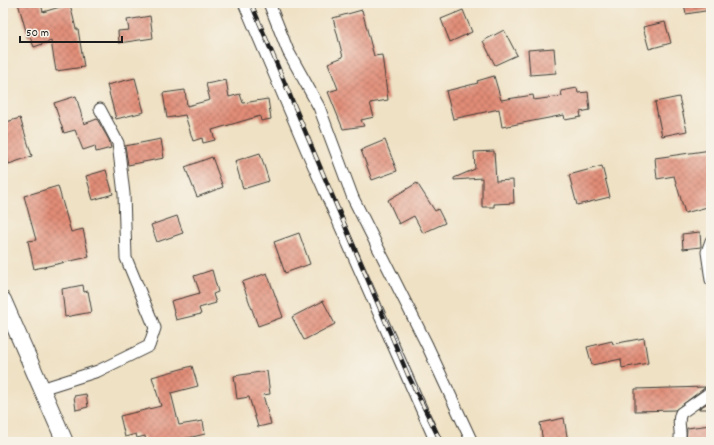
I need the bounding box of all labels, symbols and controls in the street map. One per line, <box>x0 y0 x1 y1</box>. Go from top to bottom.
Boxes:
scale bar <box>20 18 122 44</box>
text: 50 m <box>26 25 49 42</box>

